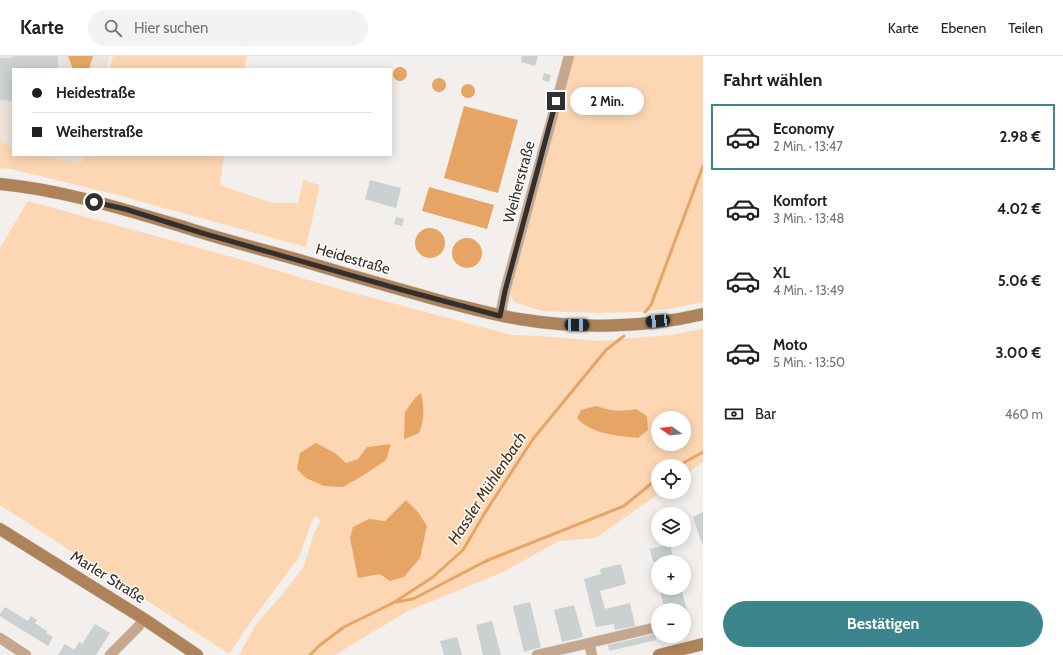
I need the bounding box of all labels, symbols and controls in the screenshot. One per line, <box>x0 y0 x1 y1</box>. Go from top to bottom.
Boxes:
search box <box>88 10 368 46</box>
text: Karte <box>20 16 64 39</box>
icon: search <box>102 17 124 39</box>
text: Hier suchen <box>134 19 208 37</box>
text: Karte <box>888 19 919 37</box>
text: Ebenen <box>941 19 986 37</box>
text: Teilen <box>1008 19 1043 37</box>
text: Fahrt wählen <box>723 69 823 91</box>
text: Heidestraße <box>56 84 135 102</box>
callout: 2 Min. <box>570 87 644 115</box>
route end <box>547 92 565 110</box>
text: 2 Min. <box>590 93 624 109</box>
icon: car <box>725 119 761 155</box>
text: Economy <box>773 120 834 138</box>
text: Weiherstraße <box>56 123 143 141</box>
text: 2.98 € <box>999 128 1041 146</box>
text: 2 Min. · 13:47 <box>773 138 843 154</box>
street label: Weiherstraße <box>499 139 539 225</box>
icon: car <box>725 191 761 227</box>
text: Komfort <box>773 192 827 210</box>
route start <box>85 193 103 211</box>
text: 4.02 € <box>997 200 1041 218</box>
text: 3 Min. · 13:48 <box>773 210 844 226</box>
street label: Heidestraße <box>314 240 393 278</box>
icon: car <box>725 263 761 299</box>
text: XL <box>773 264 790 282</box>
text: 5.06 € <box>998 272 1041 290</box>
text: 4 Min. · 13:49 <box>773 282 844 298</box>
car <box>645 314 671 328</box>
car <box>565 319 589 331</box>
icon: car <box>725 335 761 371</box>
text: Moto <box>773 336 807 354</box>
text: 3.00 € <box>996 344 1041 362</box>
text: 5 Min. · 13:50 <box>773 354 845 370</box>
icon: cash <box>723 403 745 425</box>
text: Bar <box>755 405 776 423</box>
text: 460 m <box>1005 406 1043 422</box>
north arrow <box>651 411 691 451</box>
map controls <box>651 411 691 643</box>
water label: Hassler Mühlenbach <box>444 428 530 548</box>
button: locate <box>651 459 691 499</box>
button: layers <box>651 507 691 547</box>
street label: Marler Straße <box>67 547 149 607</box>
button: + <box>651 555 691 595</box>
button: Bestätigen <box>723 601 1043 647</box>
button: − <box>651 603 691 643</box>

